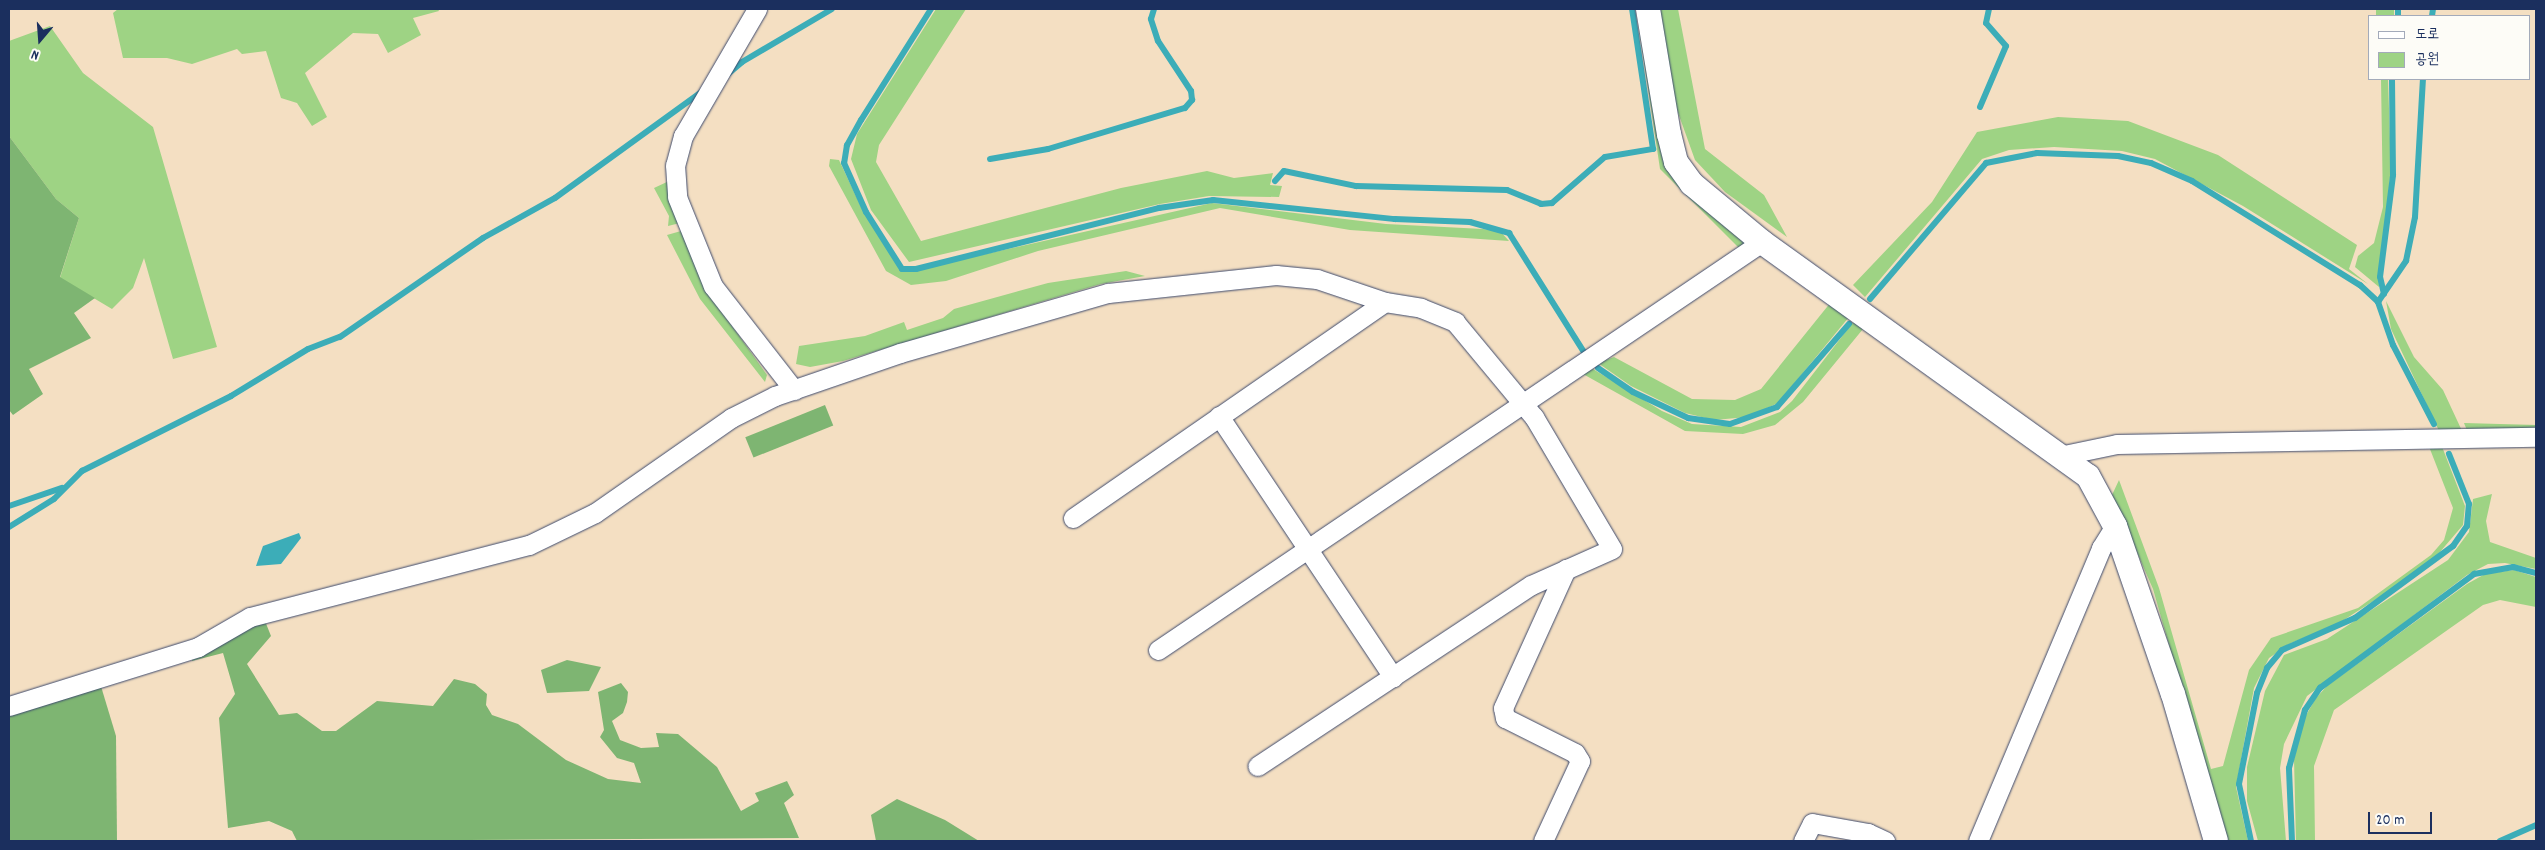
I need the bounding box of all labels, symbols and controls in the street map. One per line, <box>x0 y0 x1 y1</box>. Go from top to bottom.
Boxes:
north arrow <box>15 15 65 65</box>
legend <box>2368 15 2530 80</box>
text: 도로 <box>2415 24 2439 46</box>
text: N <box>29 44 42 65</box>
text: 공원 <box>2415 49 2439 71</box>
scale bar <box>2370 802 2434 834</box>
text: 20 m <box>2376 810 2404 832</box>

